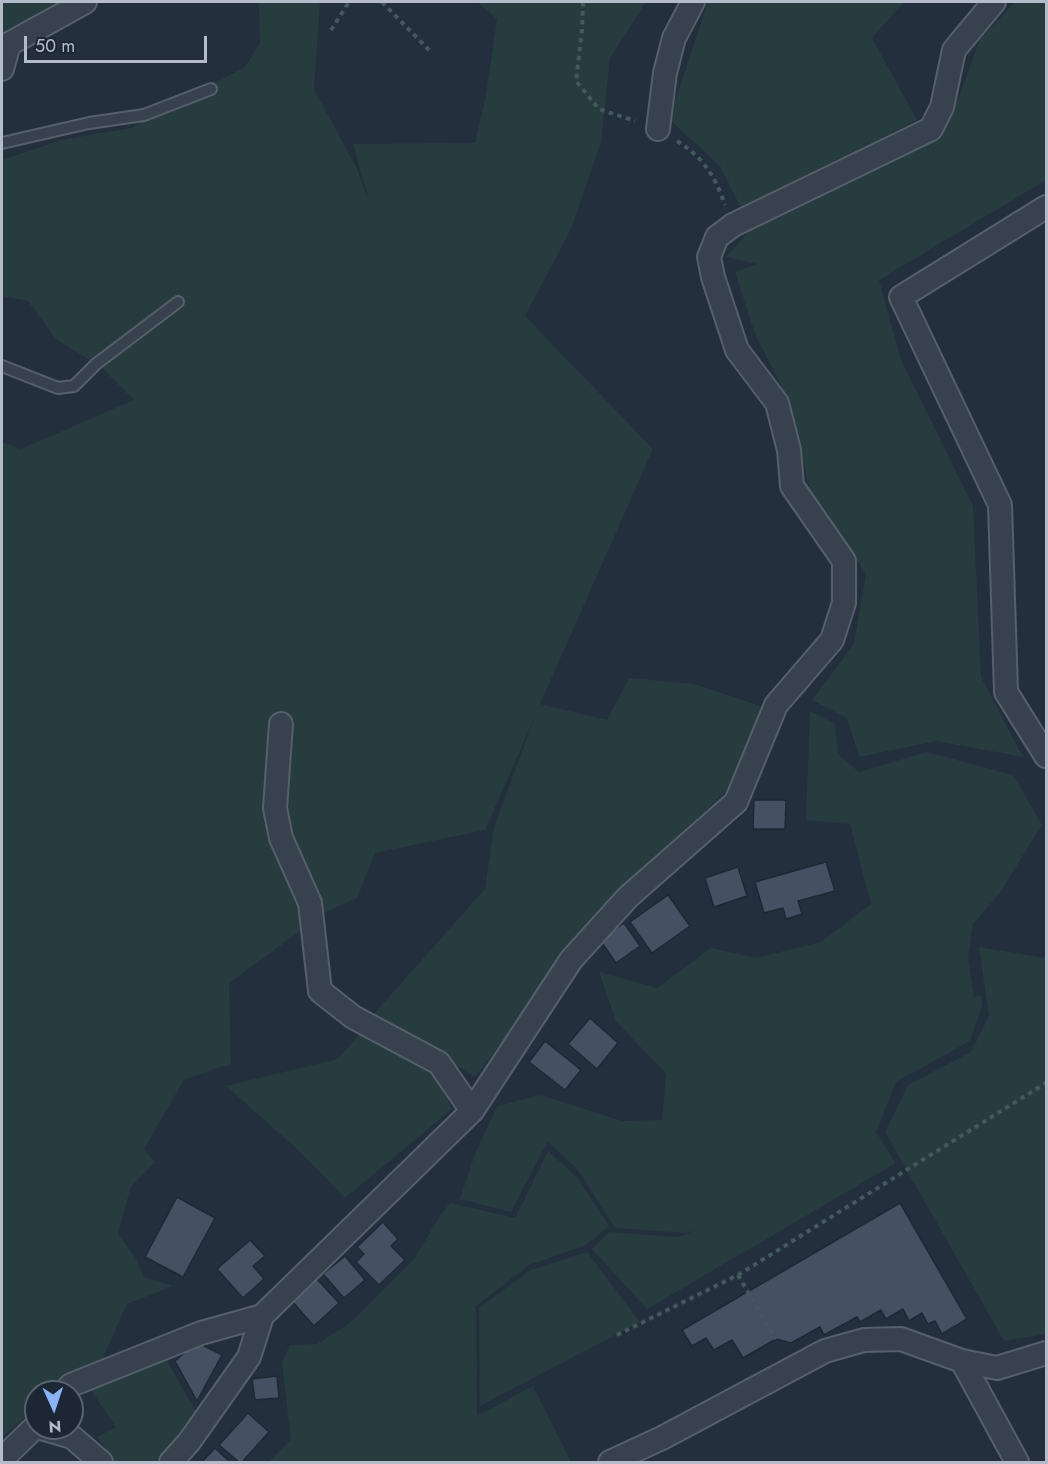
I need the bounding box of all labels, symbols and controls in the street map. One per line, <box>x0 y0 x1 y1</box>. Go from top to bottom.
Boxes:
scale bar <box>27 24 210 62</box>
text: 50 m <box>35 33 75 59</box>
north arrow <box>24 1380 84 1440</box>
text: N <box>48 1415 62 1438</box>

